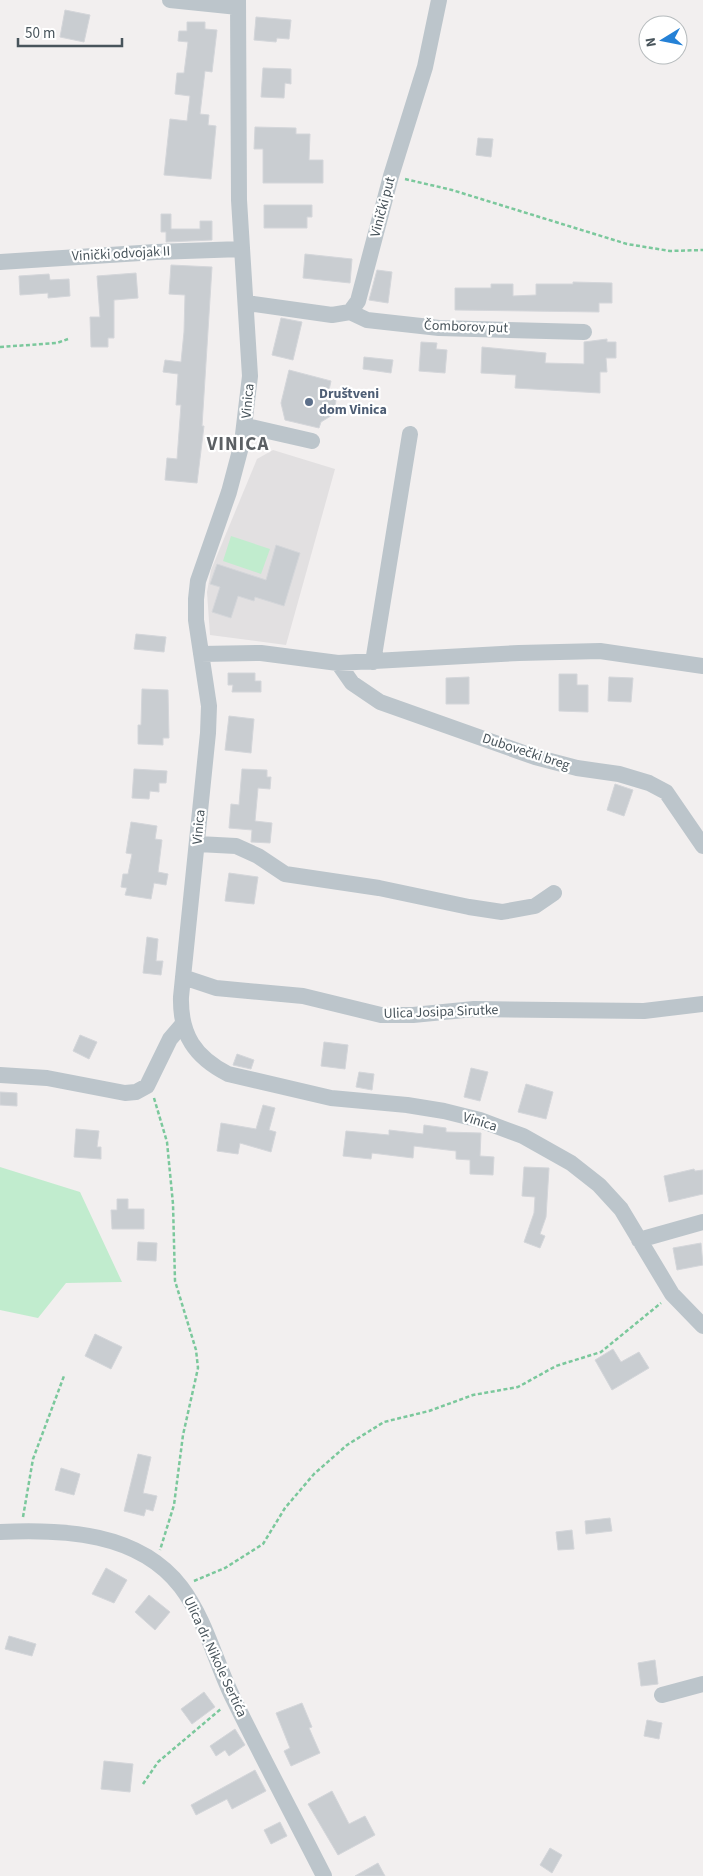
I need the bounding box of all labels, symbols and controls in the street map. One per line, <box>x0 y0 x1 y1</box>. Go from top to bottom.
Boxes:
scale bar <box>18 15 121 47</box>
north arrow <box>638 15 688 65</box>
text: 50 m <box>25 23 55 44</box>
text: N <box>641 36 662 48</box>
street label: Vinički put <box>365 174 401 239</box>
street label: Vinički odvojak II <box>71 241 171 267</box>
street label: Čomborov put <box>424 316 509 338</box>
street label: Vinica <box>237 383 259 419</box>
place label: Društveni dom Vinica <box>319 384 387 420</box>
marker: Društveni dom Vinica <box>303 396 315 408</box>
district label: VINICA <box>206 431 269 458</box>
street label: Dubovečki breg <box>480 728 572 776</box>
street label: Vinica <box>188 809 210 845</box>
street label: Ulica Josipa Sirutke <box>383 1000 499 1024</box>
street label: Vinica <box>460 1107 500 1137</box>
street label: Ulica dr. Nikole Sertića <box>178 1593 252 1721</box>

